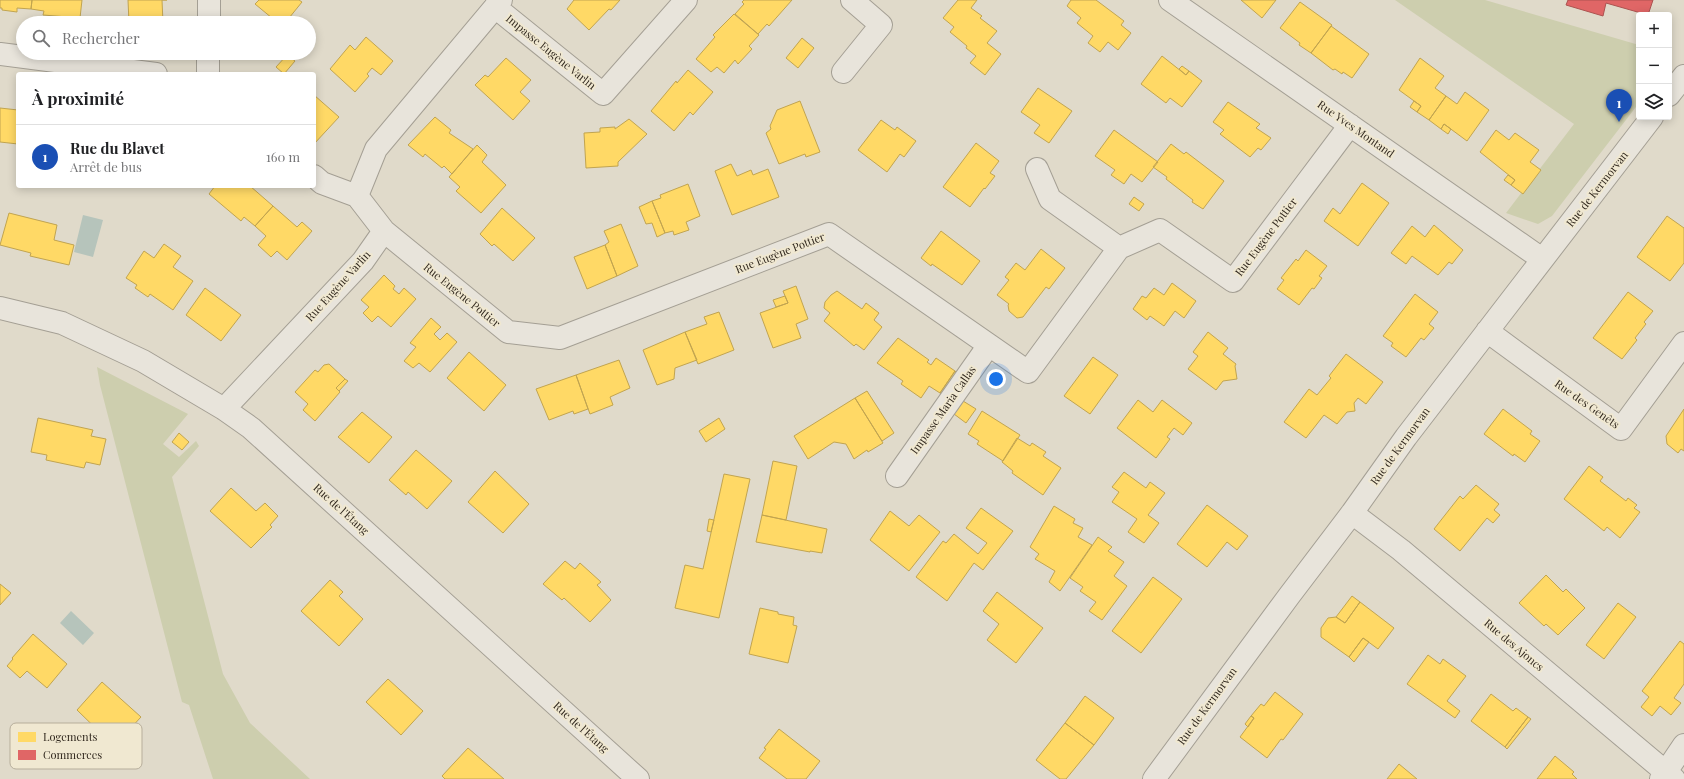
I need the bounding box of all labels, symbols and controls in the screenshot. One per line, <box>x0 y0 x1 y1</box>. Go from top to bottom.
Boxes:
street label: Impasse Eugène Varlin <box>503 11 600 93</box>
map controls <box>1636 12 1672 120</box>
button: + <box>1636 12 1672 48</box>
search box <box>16 16 316 60</box>
icon: search <box>30 27 52 49</box>
text: Rechercher <box>62 28 140 48</box>
button: − <box>1636 48 1672 84</box>
button: layers <box>1636 84 1672 120</box>
text: À proximité <box>32 87 124 109</box>
pin: 1 <box>1606 89 1632 122</box>
street label: Rue Yves Montand <box>1315 96 1398 161</box>
text: Rue du Blavet <box>70 138 165 158</box>
street label: Rue de Kermorvan <box>1562 147 1631 230</box>
text: 1 <box>43 148 47 165</box>
text: 160 m <box>266 148 300 165</box>
text: Arrêt de bus <box>70 158 142 175</box>
street label: Rue Eugène Pottier <box>1231 194 1300 279</box>
street label: Rue Eugène Pottier <box>733 229 827 276</box>
street label: Rue Eugène Varlin <box>302 247 374 324</box>
street label: Rue Eugène Pottier <box>421 259 504 330</box>
street label: Impasse Maria Callas <box>906 363 979 457</box>
your location <box>986 369 1006 389</box>
street label: Rue des Genêts <box>1552 376 1623 431</box>
street label: Rue de Kermorvan <box>1366 404 1433 487</box>
street label: Rue de l'Étang <box>310 480 372 538</box>
street label: Rue des Ajoncs <box>1481 615 1547 674</box>
street label: Rue de Kermorvan <box>1173 664 1240 747</box>
street label: Rue de l'Étang <box>550 698 612 756</box>
legend <box>10 723 142 769</box>
text: Logements <box>43 729 98 744</box>
text: Commerces <box>43 747 102 762</box>

